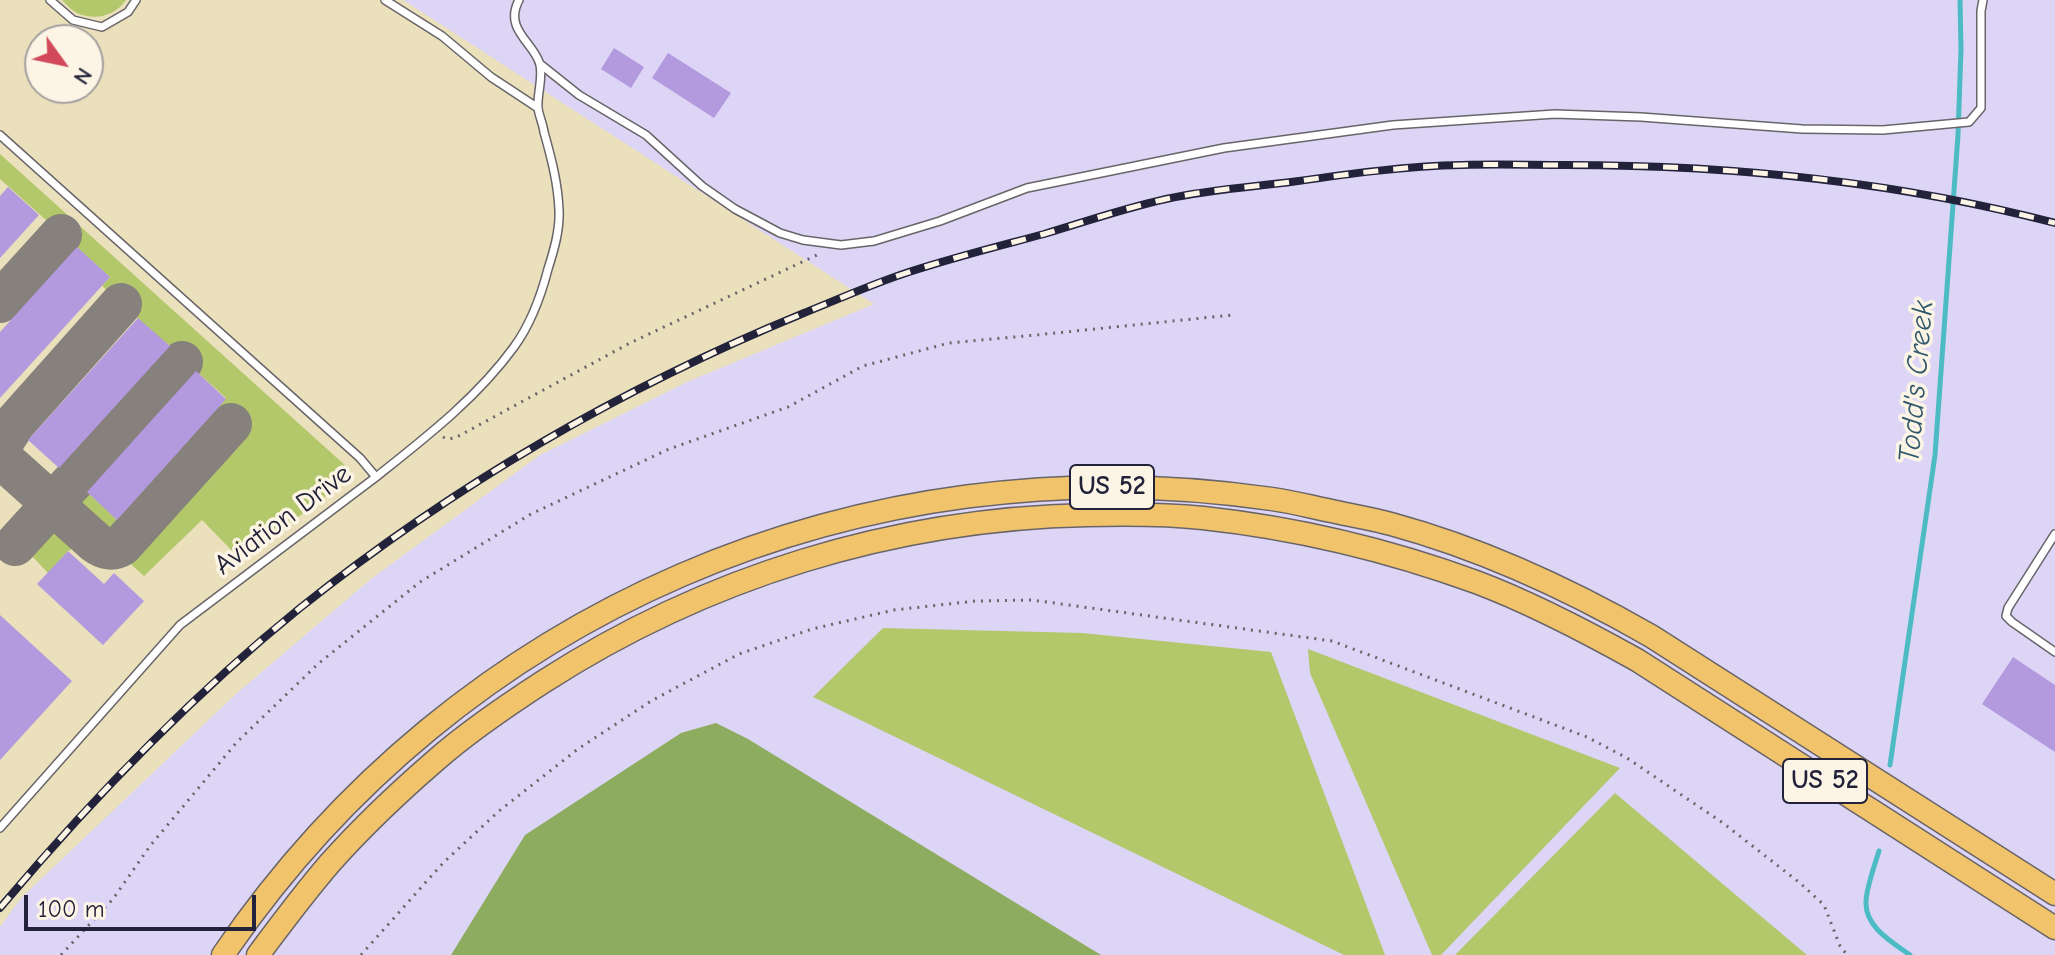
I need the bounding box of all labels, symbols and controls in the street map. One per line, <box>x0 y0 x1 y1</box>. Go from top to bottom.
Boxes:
north arrow <box>24 24 104 104</box>
text: N <box>68 63 97 89</box>
water label: Todd's Creek <box>1892 299 1942 465</box>
street label: Aviation Drive <box>208 458 358 582</box>
road number: US 52 <box>1070 465 1154 509</box>
road number: US 52 <box>1783 759 1867 803</box>
scale bar <box>28 879 260 929</box>
text: 100 m <box>38 895 105 923</box>

